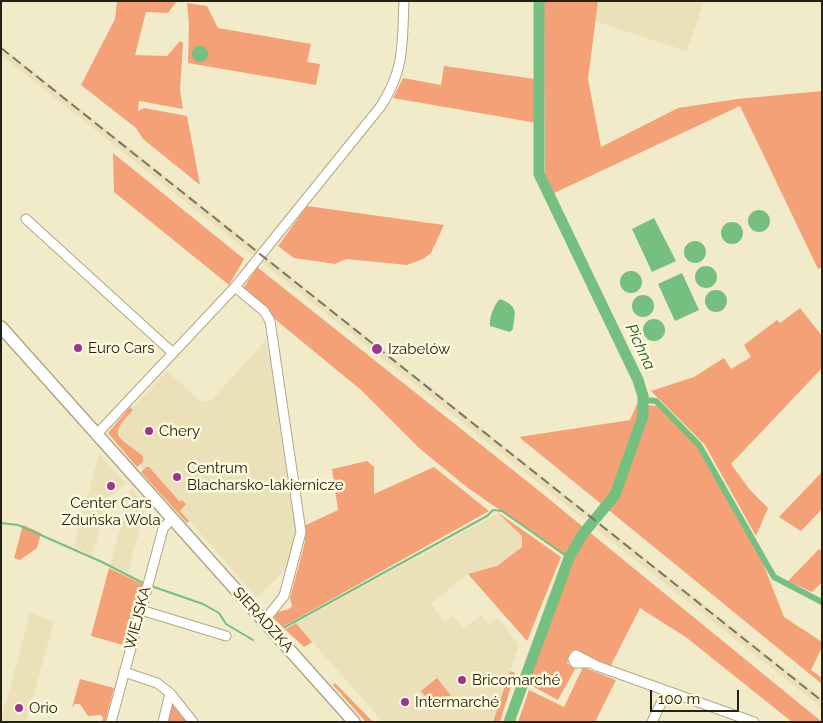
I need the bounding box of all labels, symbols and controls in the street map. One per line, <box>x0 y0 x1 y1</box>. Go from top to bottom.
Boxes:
water label: Pichna <box>621 321 659 373</box>
place label: Euro Cars <box>88 339 155 357</box>
place label: Izabelów <box>388 340 450 358</box>
marker: Euro Cars <box>72 342 84 354</box>
marker: Izabelów <box>370 342 384 356</box>
place label: Chery <box>159 422 200 440</box>
marker: Chery <box>143 425 155 437</box>
place label: Centrum Blacharsko-lakiernicze <box>187 459 344 494</box>
marker: Centrum Blacharsko-lakiernicze <box>171 471 183 483</box>
marker: Center Cars Zduńska Wola <box>105 480 117 492</box>
place label: Center Cars Zduńska Wola <box>61 494 161 529</box>
street label: WIEJSKA <box>121 584 155 652</box>
street label: SIERADZKA <box>229 584 297 656</box>
place label: Bricomarché <box>472 671 560 689</box>
marker: Bricomarché <box>456 674 468 686</box>
scale bar <box>653 680 742 712</box>
text: 100 m <box>658 690 700 708</box>
place label: Intermarché <box>415 693 499 711</box>
marker: Intermarché <box>399 696 411 708</box>
place label: Orio <box>29 699 58 717</box>
marker: Orio <box>13 702 25 714</box>

